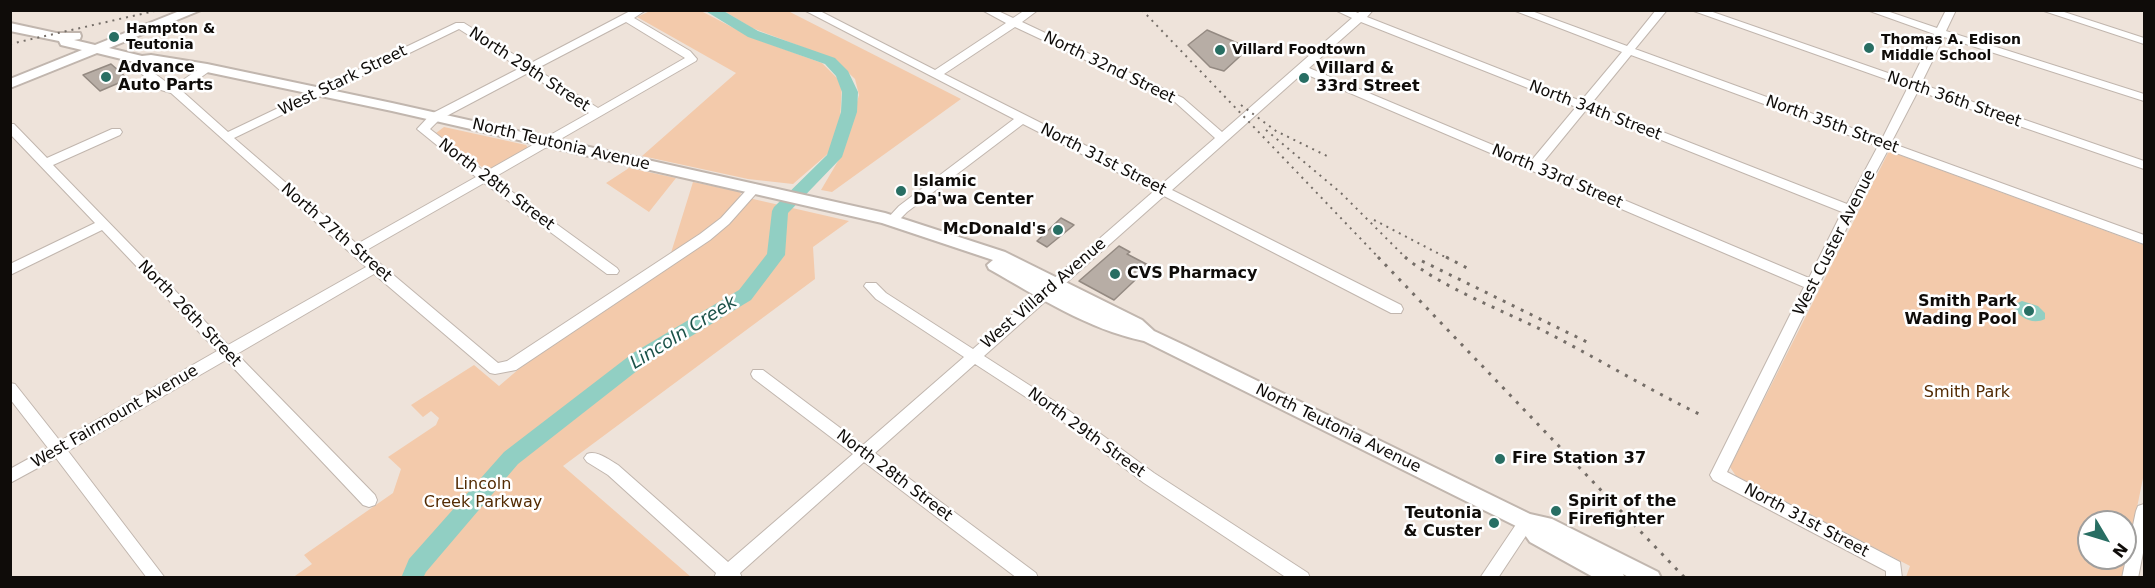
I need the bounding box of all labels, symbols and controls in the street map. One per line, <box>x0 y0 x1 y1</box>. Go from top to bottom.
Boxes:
place label: Hampton & Teutonia <box>126 21 215 54</box>
street label: North 29th Street <box>465 24 593 116</box>
street label: North 32nd Street <box>1040 28 1178 108</box>
marker: Hampton & Teutonia <box>107 30 121 44</box>
place label: Thomas A. Edison Middle School <box>1881 32 2021 64</box>
marker: Thomas A. Edison Middle School <box>1862 41 1876 55</box>
street label: West Stark Street <box>276 42 410 120</box>
place label: Villard Foodtown <box>1232 42 1366 58</box>
marker: Villard Foodtown <box>1213 43 1227 57</box>
place label: Advance Auto Parts <box>118 58 213 96</box>
place label: Villard & 33rd Street <box>1316 59 1420 97</box>
street label: North 36th Street <box>1885 68 2023 132</box>
marker: Advance Auto Parts <box>99 70 113 84</box>
marker: Villard & 33rd Street <box>1297 71 1311 85</box>
street label: North 34th Street <box>1526 77 1664 145</box>
street label: North 35th Street <box>1763 92 1901 158</box>
street label: North Teutonia Avenue <box>470 115 652 175</box>
street label: North 31st Street <box>1037 120 1169 200</box>
street label: North 28th Street <box>434 135 558 235</box>
street label: North 33rd Street <box>1489 141 1625 213</box>
street label: West Custer Avenue <box>1790 167 1880 319</box>
place label: Islamic Da'wa Center <box>913 172 1034 210</box>
street label: North 27th Street <box>277 180 395 286</box>
marker: Islamic Da'wa Center <box>894 184 908 198</box>
place label: McDonald's <box>943 220 1046 240</box>
marker: McDonald's <box>1051 223 1065 237</box>
street label: West Villard Avenue <box>978 235 1110 353</box>
street label: North 26th Street <box>133 257 245 371</box>
place label: CVS Pharmacy <box>1127 264 1257 284</box>
marker: CVS Pharmacy <box>1108 267 1122 281</box>
water label: Lincoln Creek <box>627 292 741 374</box>
place label: Smith Park Wading Pool <box>1905 292 2017 330</box>
marker: Smith Park Wading Pool <box>2022 304 2036 318</box>
street label: West Fairmount Avenue <box>28 361 202 473</box>
street label: North Teutonia Avenue <box>1252 381 1424 477</box>
park label: Smith Park <box>1924 383 2010 403</box>
street label: North 29th Street <box>1024 384 1148 482</box>
street label: North 28th Street <box>832 426 956 526</box>
place label: Fire Station 37 <box>1512 449 1646 469</box>
marker: Fire Station 37 <box>1493 452 1507 466</box>
park label: Lincoln Creek Parkway <box>424 475 542 513</box>
street label: North 31st Street <box>1740 480 1872 562</box>
place label: Spirit of the Firefighter <box>1568 492 1676 530</box>
place label: Teutonia & Custer <box>1403 504 1482 542</box>
marker: Spirit of the Firefighter <box>1549 504 1563 518</box>
north arrow <box>2077 510 2137 570</box>
marker: Teutonia & Custer <box>1487 516 1501 530</box>
text: N <box>2108 539 2132 561</box>

